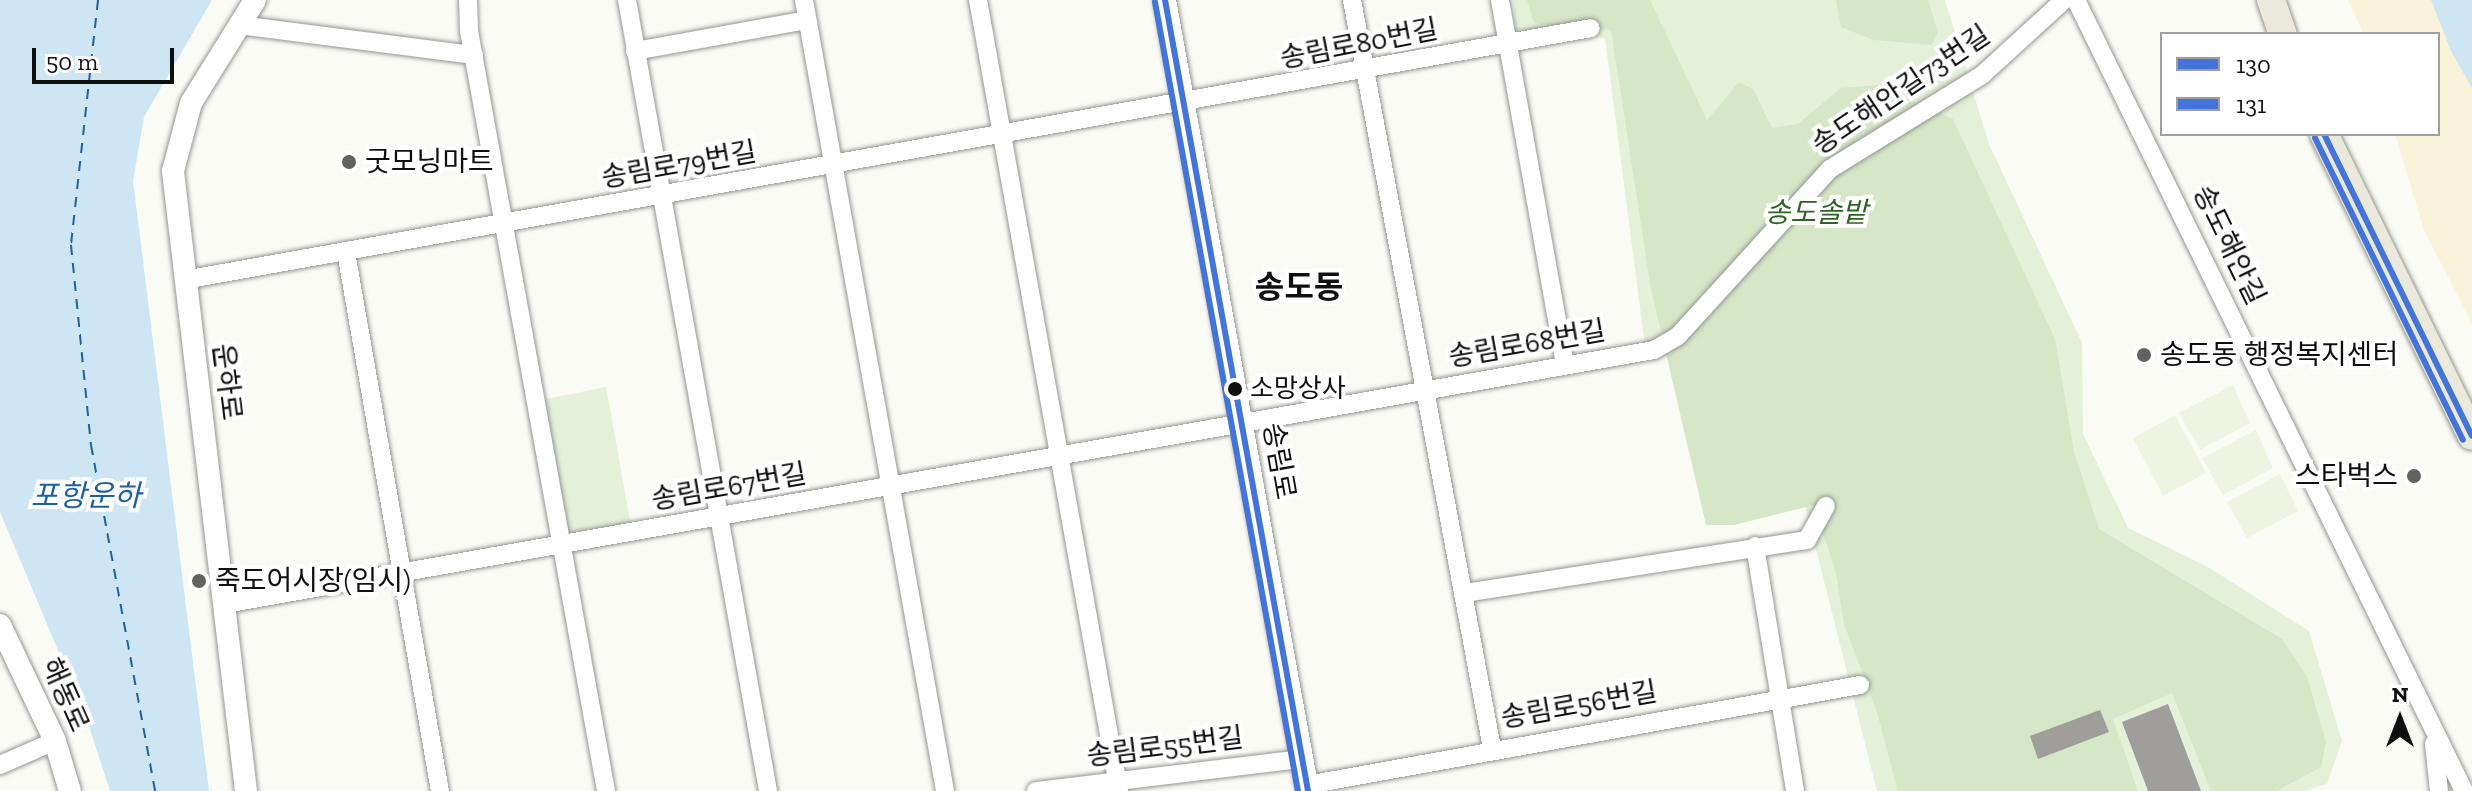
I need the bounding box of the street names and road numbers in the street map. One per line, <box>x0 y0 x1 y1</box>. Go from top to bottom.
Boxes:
street label: 송림로80번길 <box>1277 12 1441 76</box>
street label: 송도해안길73번길 <box>1806 18 1996 162</box>
street label: 송림로79번길 <box>599 135 759 195</box>
street label: 송도해안길 <box>2186 180 2272 310</box>
street label: 송림로68번길 <box>1446 314 1608 374</box>
street label: 운하로 <box>206 342 248 422</box>
street label: 송림로 <box>1256 420 1302 502</box>
street label: 송림로67번길 <box>649 457 809 517</box>
street label: 해동로 <box>34 653 96 737</box>
street label: 송림로56번길 <box>1498 675 1660 735</box>
street label: 송림로55번길 <box>1085 721 1245 773</box>

